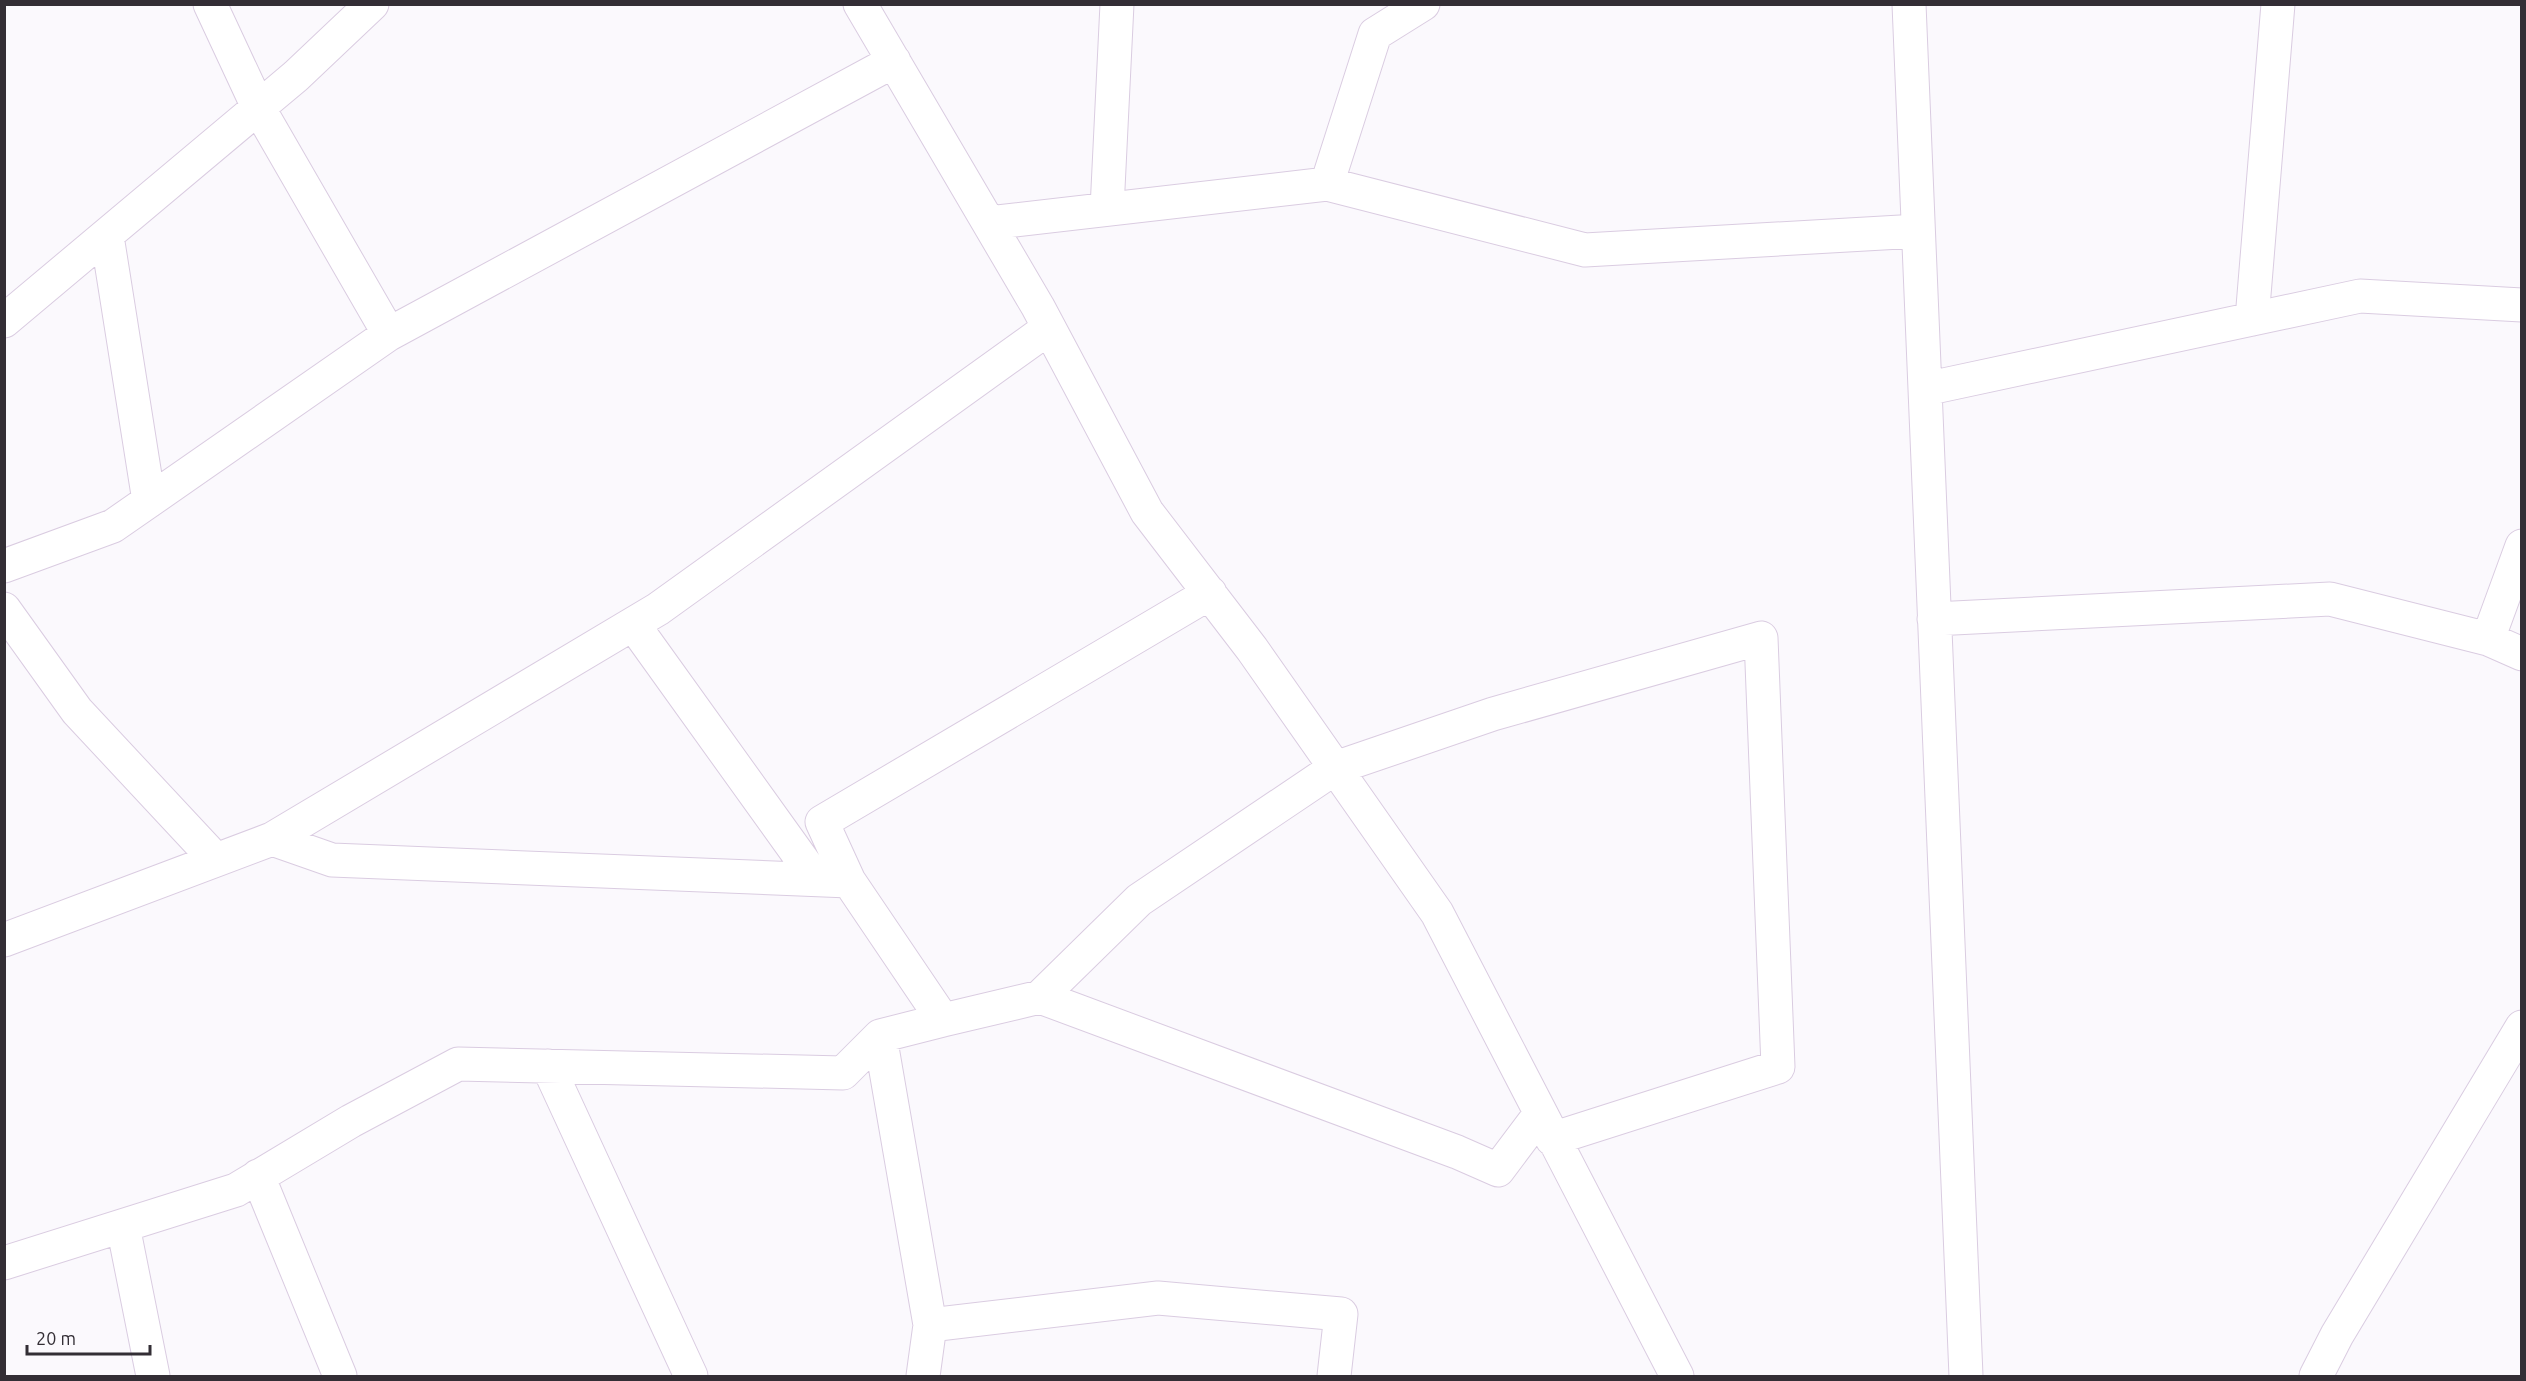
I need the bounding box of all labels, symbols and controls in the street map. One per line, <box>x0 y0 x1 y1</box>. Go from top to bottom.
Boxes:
scale bar <box>27 1318 150 1356</box>
text: 20 m <box>36 1328 76 1348</box>

